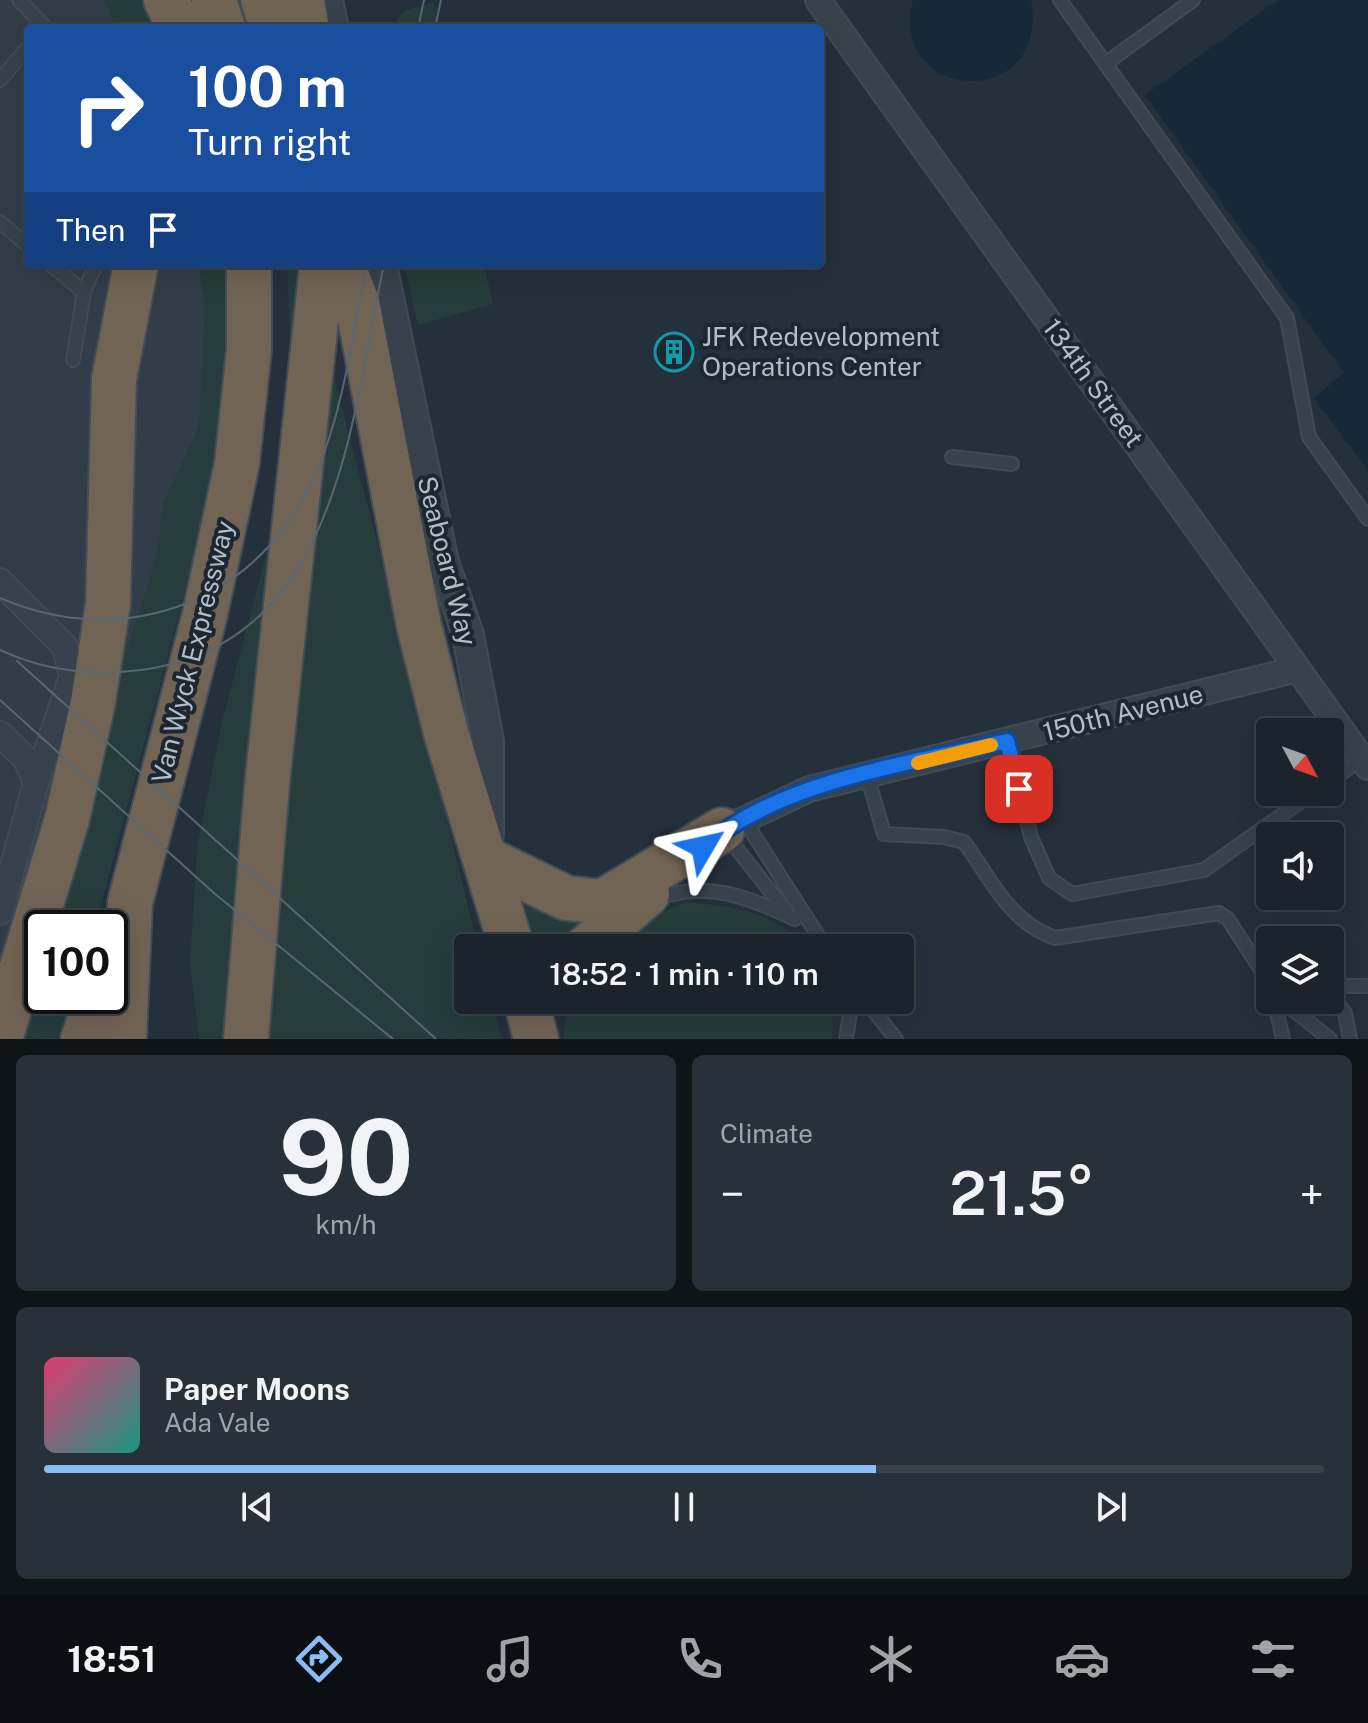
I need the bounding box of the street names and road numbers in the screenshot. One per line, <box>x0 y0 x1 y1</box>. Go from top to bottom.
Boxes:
street label: 134th Street <box>1037 313 1150 453</box>
street label: Seaboard Way <box>411 473 484 649</box>
street label: Van Wyck Expressway <box>145 517 240 786</box>
street label: 150th Avenue <box>1040 678 1206 747</box>

